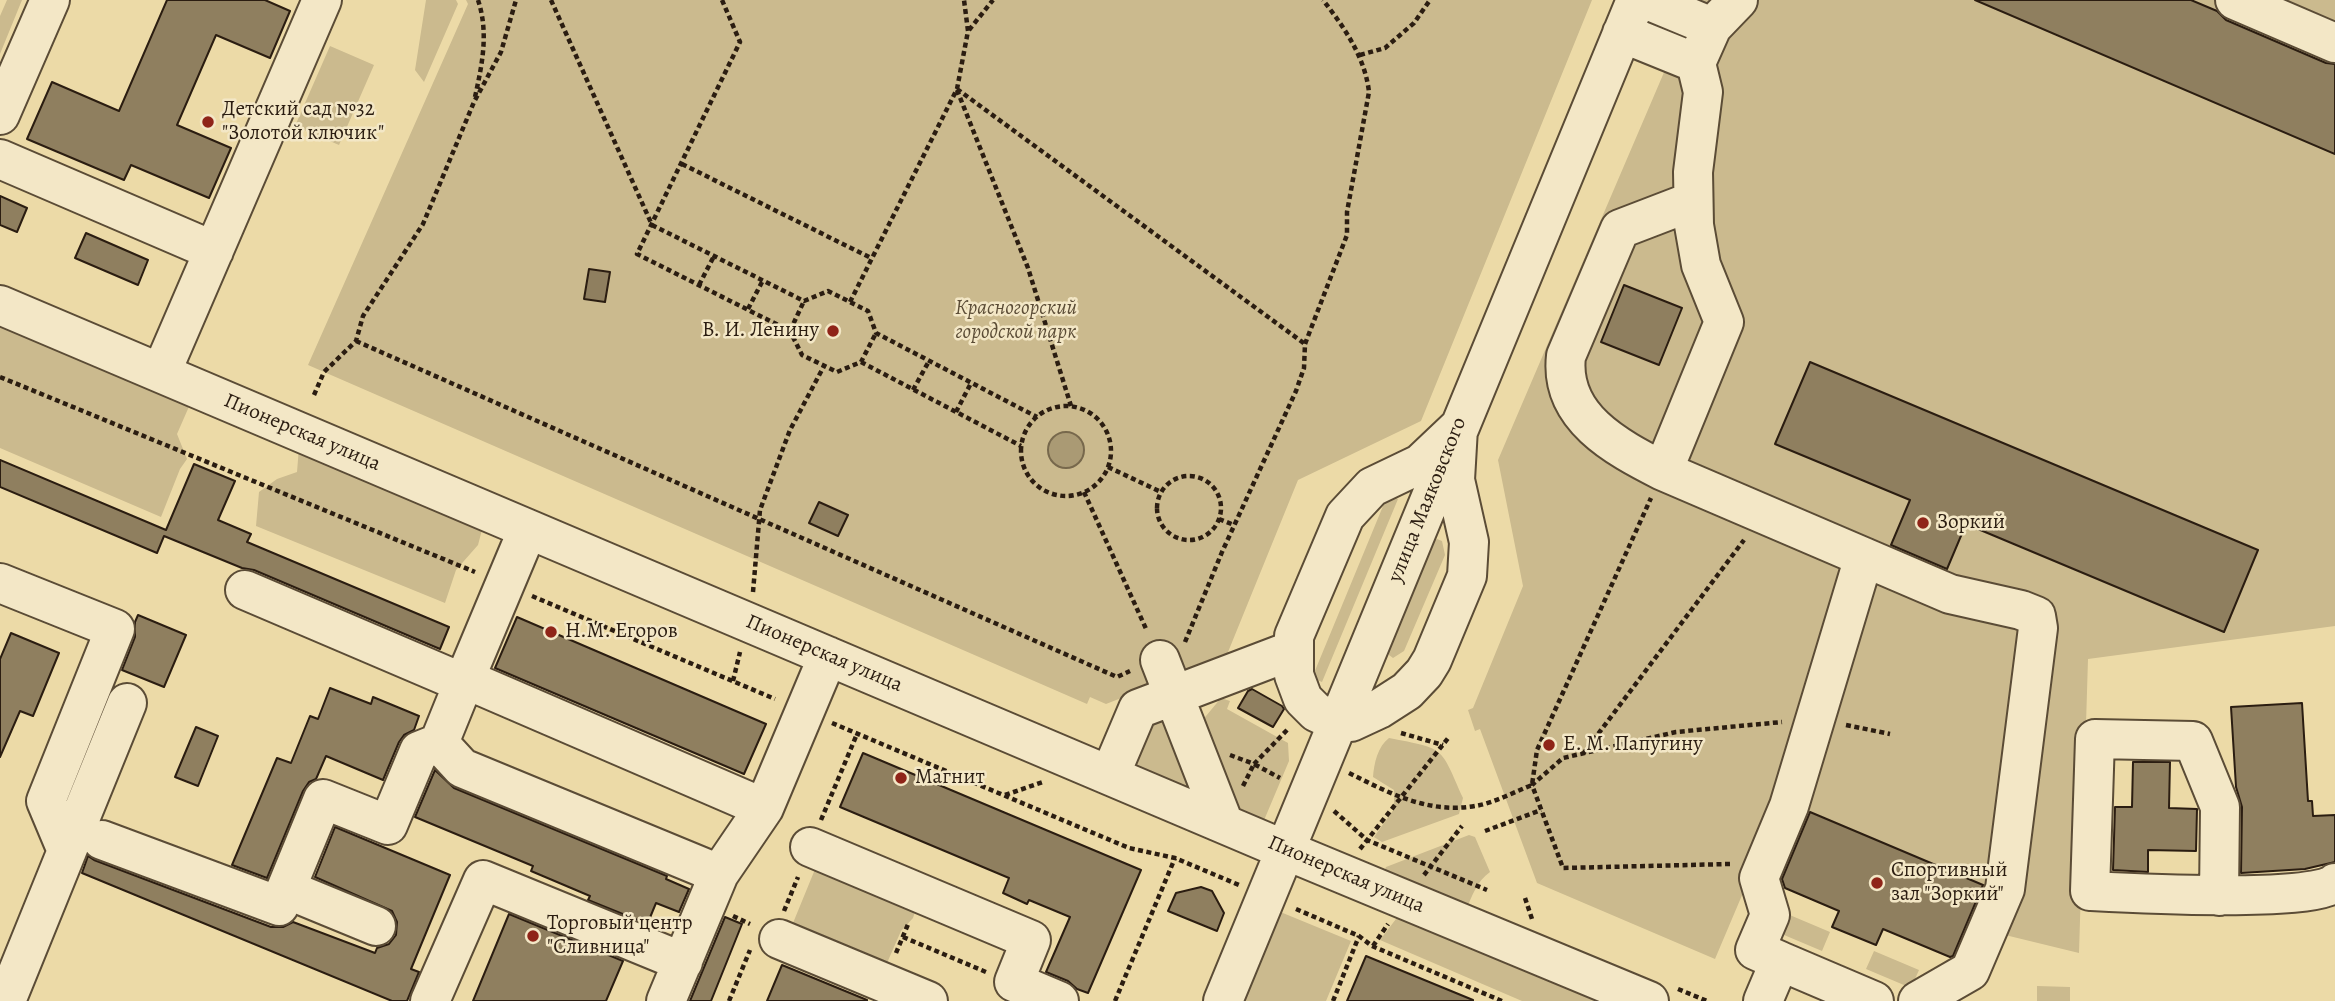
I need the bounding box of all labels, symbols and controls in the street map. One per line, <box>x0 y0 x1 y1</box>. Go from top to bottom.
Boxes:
place label: Детский сад №32 "Золотой ключик" <box>222 97 384 147</box>
marker: Детский сад №32 "Золотой ключик" <box>200 114 216 130</box>
park label: Красногорский городской парк <box>955 296 1077 346</box>
place label: В. И. Ленину <box>702 318 819 344</box>
marker: В. И. Ленину <box>825 323 841 339</box>
street label: Пионерская улица <box>220 389 384 477</box>
street label: улица Маяковского <box>1383 414 1473 586</box>
place label: Зоркий <box>1937 510 2005 536</box>
marker: Зоркий <box>1915 515 1931 531</box>
street label: Пионерская улица <box>742 610 906 698</box>
place label: Н.М. Егоров <box>565 619 678 645</box>
marker: Н.М. Егоров <box>543 624 559 640</box>
place label: Е. М. Папугину <box>1563 732 1703 758</box>
marker: Е. М. Папугину <box>1541 737 1557 753</box>
place label: Магнит <box>915 765 985 791</box>
marker: Магнит <box>893 770 909 786</box>
street label: Пионерская улица <box>1264 831 1428 919</box>
place label: Спортивный зал "Зоркий" <box>1891 858 2007 908</box>
marker: Спортивный зал "Зоркий" <box>1869 875 1885 891</box>
place label: Торговый центр "Сливница" <box>547 911 693 961</box>
marker: Торговый центр "Сливница" <box>525 928 541 944</box>

